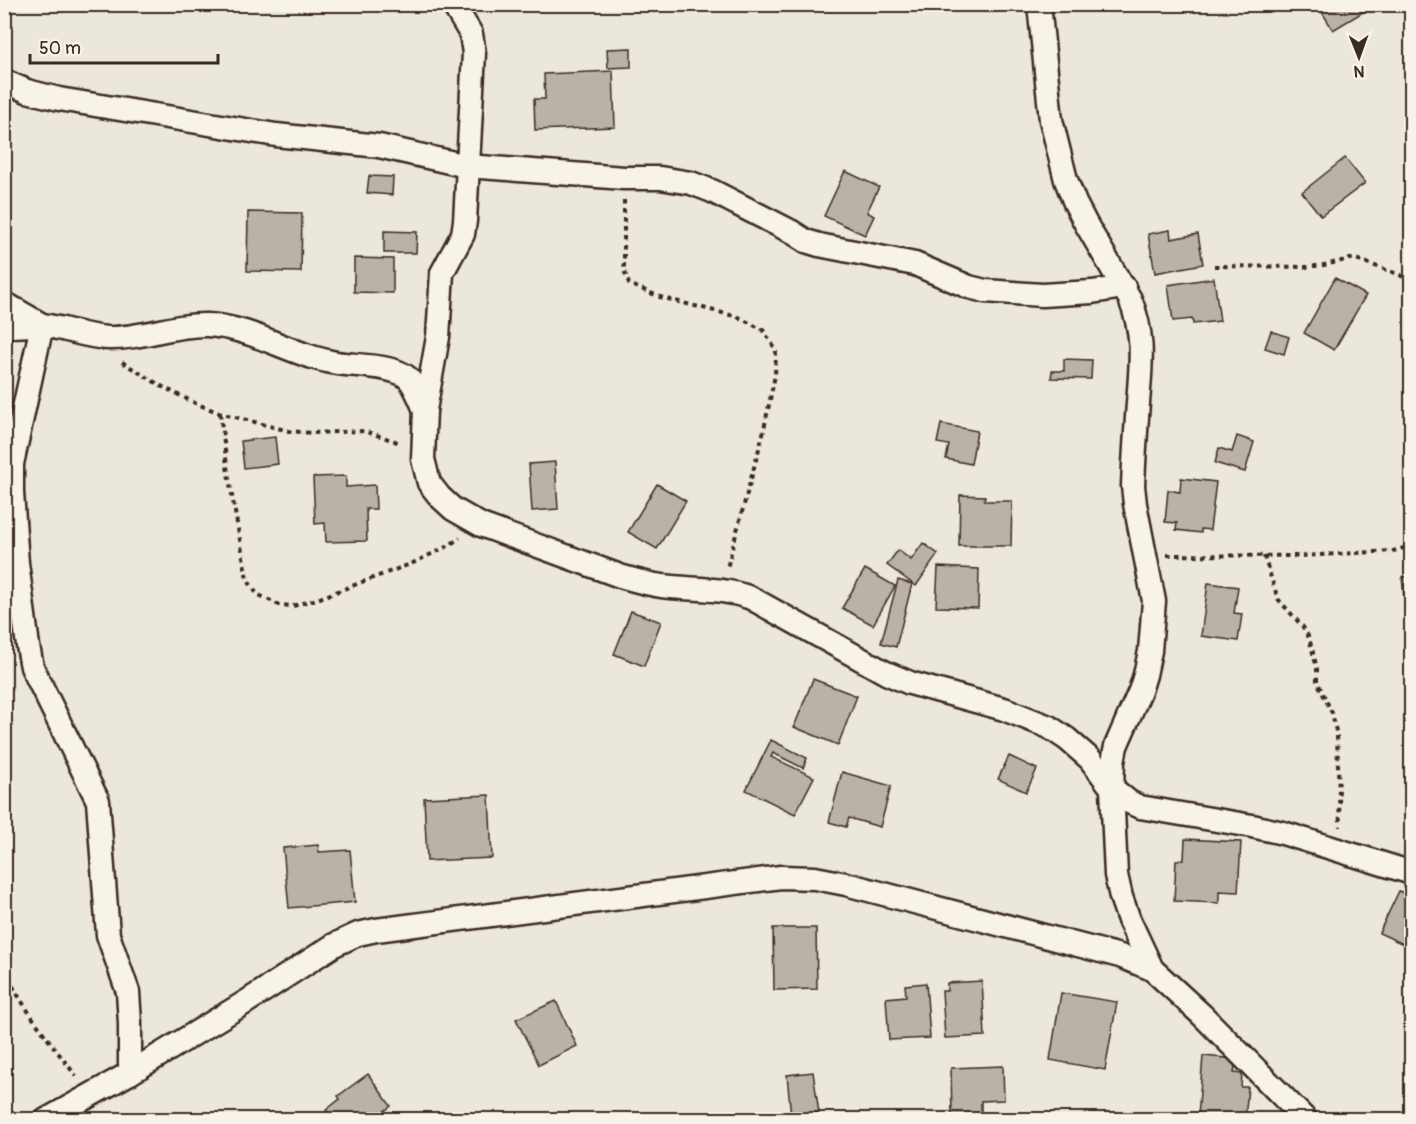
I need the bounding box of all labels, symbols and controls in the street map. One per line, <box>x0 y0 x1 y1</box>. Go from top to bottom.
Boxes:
scale bar <box>30 27 218 65</box>
north arrow <box>1329 27 1389 87</box>
text: 50 m <box>39 37 81 60</box>
text: N <box>1353 61 1365 81</box>

